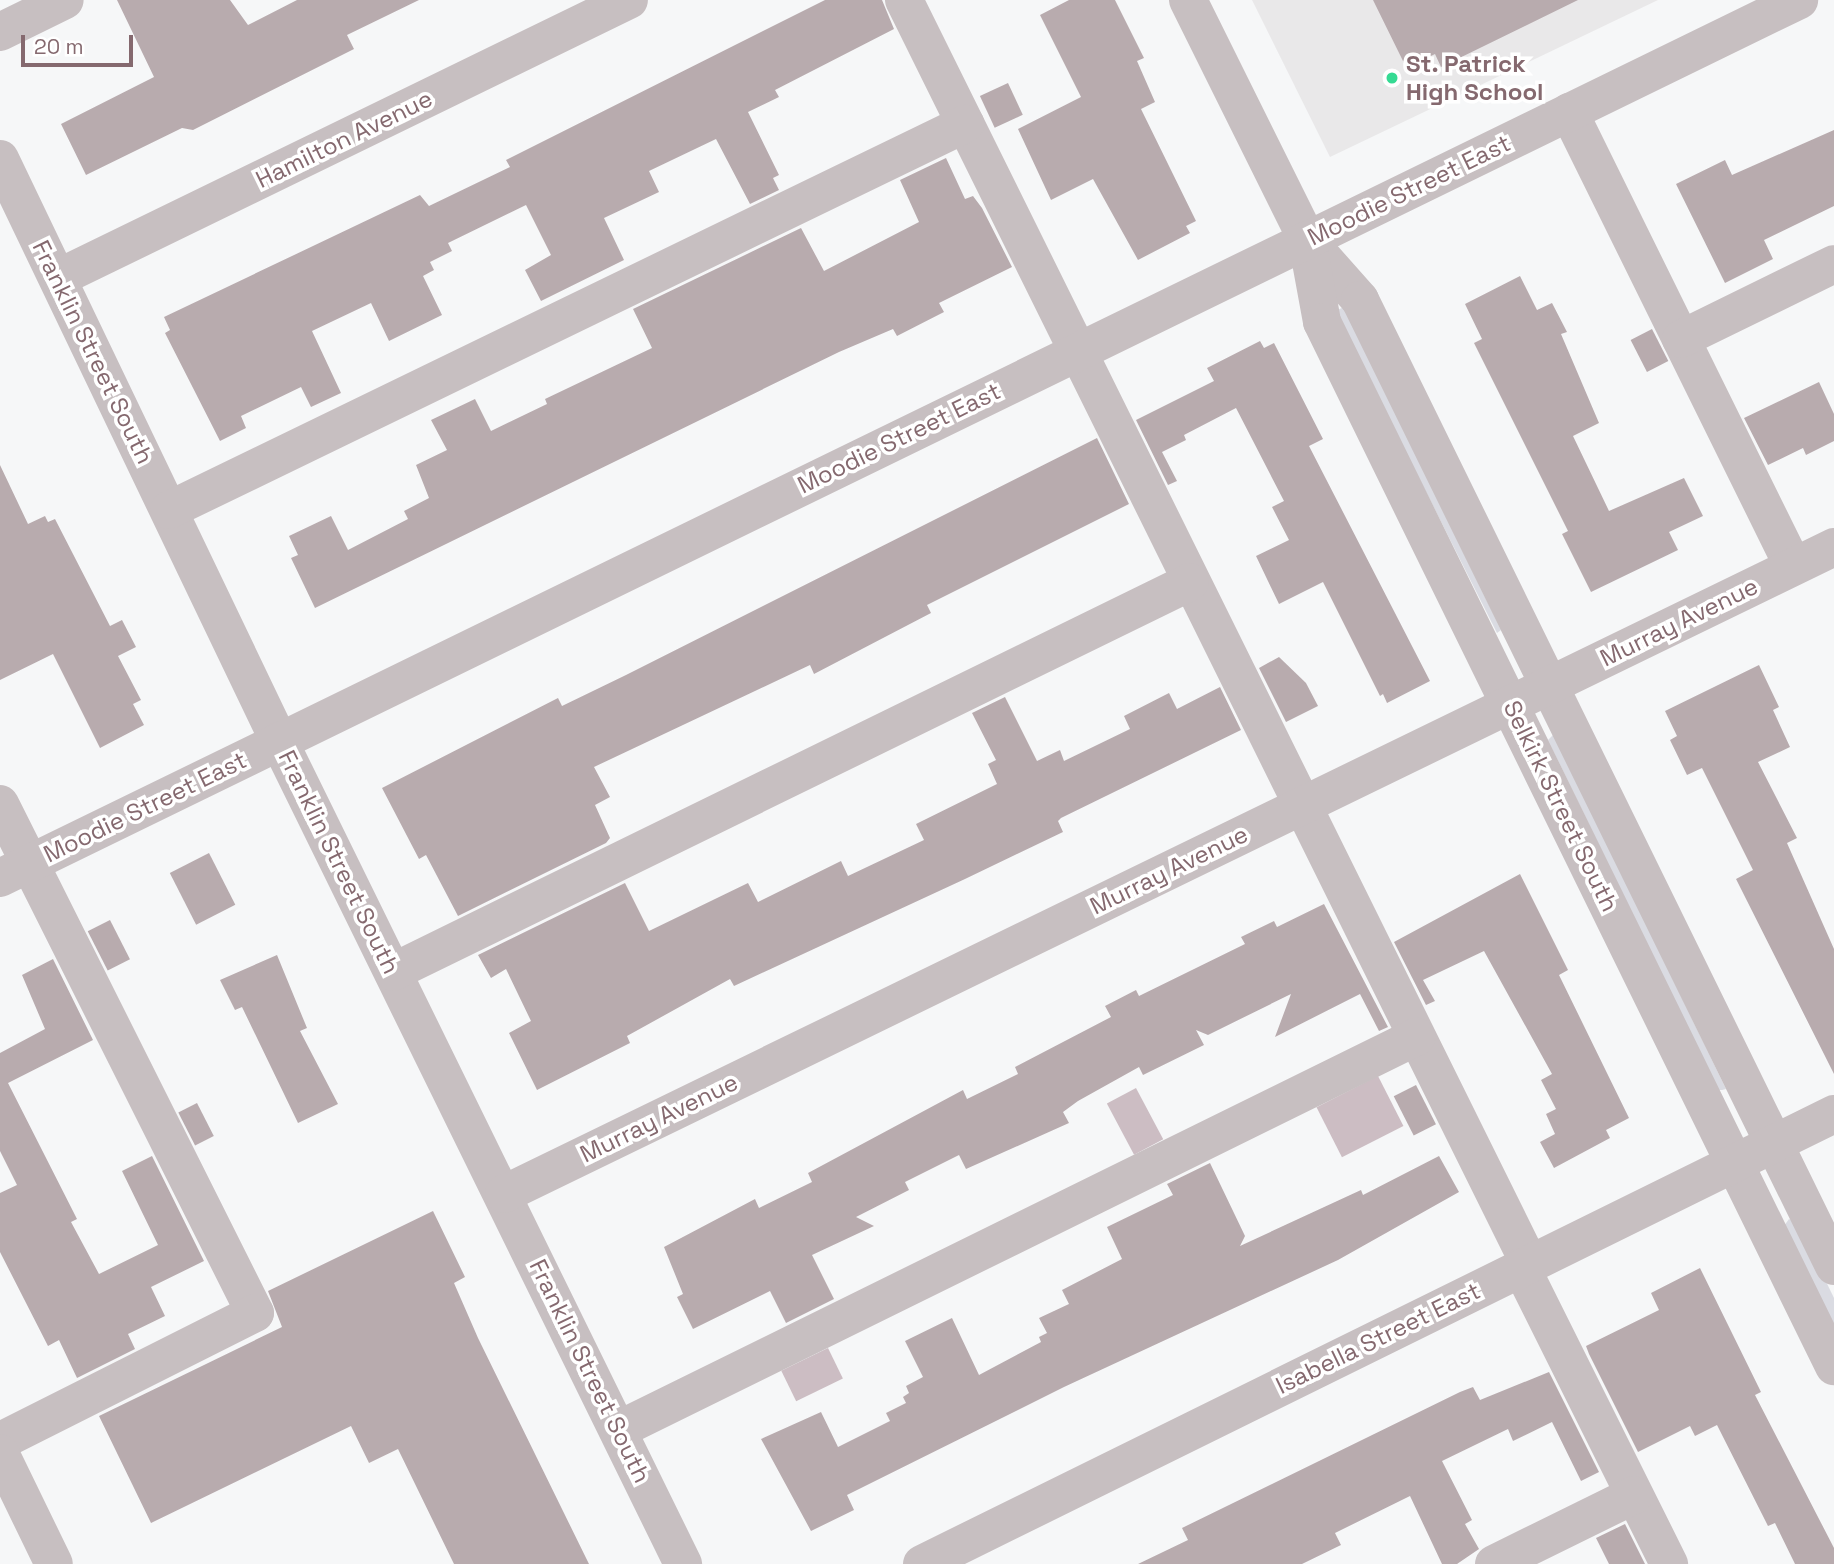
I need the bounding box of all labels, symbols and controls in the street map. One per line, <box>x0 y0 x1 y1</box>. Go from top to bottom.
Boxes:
scale bar <box>24 21 136 65</box>
text: 20 m <box>34 33 84 60</box>
place label: St. Patrick High School <box>1406 50 1543 106</box>
marker: St. Patrick High School <box>1384 70 1400 86</box>
street label: Hamilton Avenue <box>251 84 437 194</box>
street label: Moodie Street East <box>1303 128 1515 252</box>
street label: Franklin Street South <box>26 236 160 468</box>
street label: Moodie Street East <box>793 376 1005 500</box>
street label: Murray Avenue <box>1595 571 1763 673</box>
street label: Selkirk Street South <box>1497 696 1625 916</box>
street label: Moodie Street East <box>39 745 251 869</box>
street label: Franklin Street South <box>272 746 406 978</box>
street label: Murray Avenue <box>1085 819 1253 921</box>
street label: Murray Avenue <box>575 1067 743 1169</box>
street label: Franklin Street South <box>523 1255 657 1487</box>
street label: Isabella Street East <box>1271 1276 1485 1400</box>

